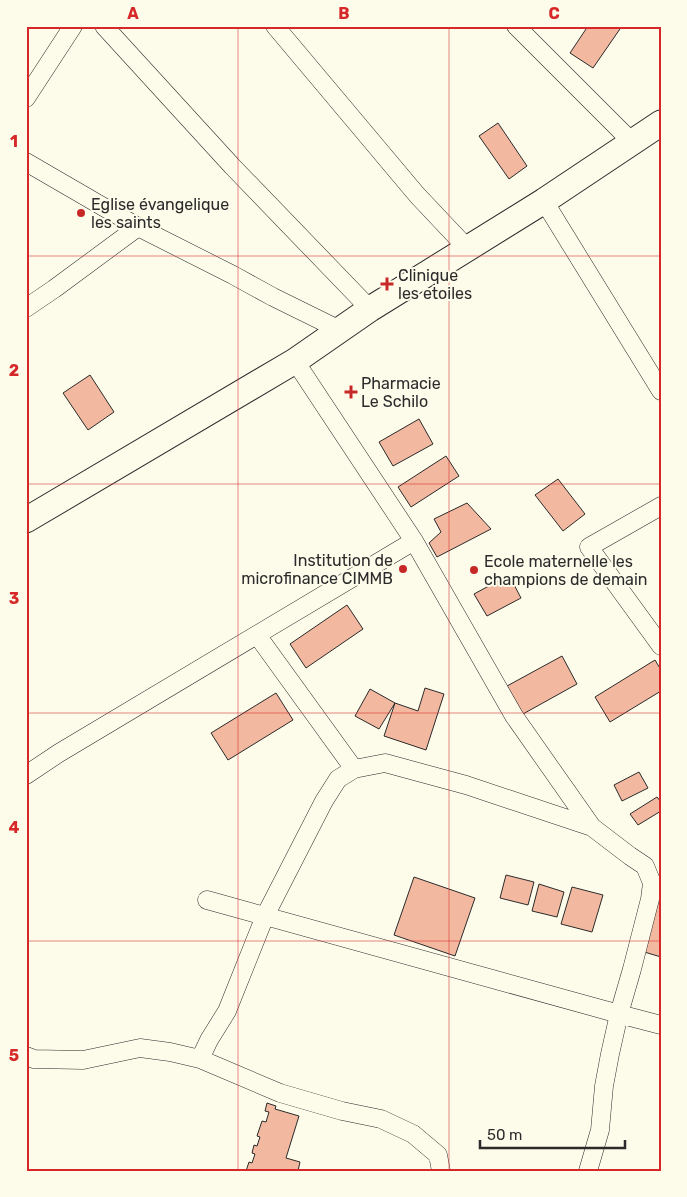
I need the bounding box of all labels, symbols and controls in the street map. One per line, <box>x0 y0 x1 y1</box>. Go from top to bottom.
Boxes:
text: A <box>127 4 139 23</box>
text: B <box>338 4 350 23</box>
text: C <box>548 4 560 23</box>
text: 1 <box>10 132 18 151</box>
place label: Eglise évangelique les saints <box>91 195 229 232</box>
marker: Eglise évangelique les saints <box>75 207 87 219</box>
place label: Clinique les etoiles <box>398 266 472 303</box>
marker: Clinique les etoiles <box>380 277 394 291</box>
text: 2 <box>9 361 19 380</box>
place label: Pharmacie Le Schilo <box>361 374 441 411</box>
marker: Pharmacie Le Schilo <box>345 386 357 398</box>
place label: Institution de microfinance CIMMB <box>241 551 393 588</box>
place label: Ecole maternelle les champions de demain <box>484 552 648 589</box>
marker: Institution de microfinance CIMMB <box>397 563 409 575</box>
marker: Ecole maternelle les champions de demain <box>468 564 480 576</box>
text: 3 <box>9 589 19 608</box>
text: 4 <box>9 818 20 837</box>
text: 5 <box>9 1046 19 1065</box>
scale bar <box>480 1117 624 1149</box>
text: 50 m <box>487 1126 522 1144</box>

